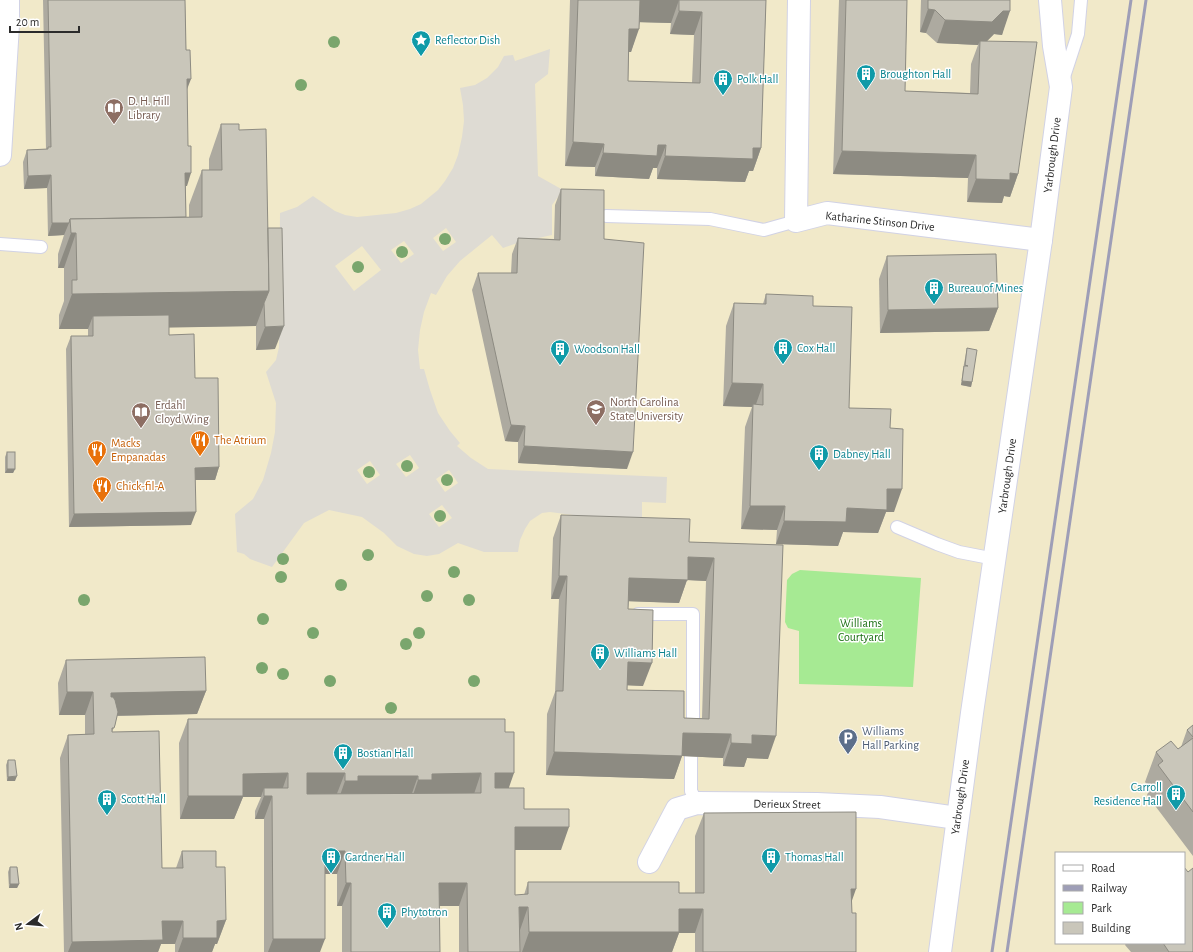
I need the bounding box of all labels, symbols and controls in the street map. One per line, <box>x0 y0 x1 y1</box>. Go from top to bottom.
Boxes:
scale bar <box>10 8 79 34</box>
text: 20 m <box>16 16 39 28</box>
place icon: Reflector Dish <box>410 29 432 57</box>
place label: Reflector Dish <box>435 34 500 46</box>
building icon: Broughton Hall <box>855 63 877 91</box>
building icon: Polk Hall <box>712 68 734 96</box>
place label: Broughton Hall <box>880 68 951 80</box>
place label: Polk Hall <box>737 73 778 85</box>
place label: D. H. Hill Library <box>128 95 170 122</box>
library icon: D. H. Hill Library <box>103 97 125 125</box>
street label: Yarbrough Drive <box>1041 117 1063 193</box>
street label: Katharine Stinson Drive <box>825 209 935 233</box>
building icon: Bureau of Mines <box>923 277 945 305</box>
place label: Bureau of Mines <box>948 282 1023 294</box>
building icon: Cox Hall <box>772 337 794 365</box>
building icon: Woodson Hall <box>549 338 571 366</box>
place label: Cox Hall <box>797 342 835 354</box>
place label: Woodson Hall <box>574 343 640 355</box>
place label: North Carolina State University <box>610 396 683 423</box>
school or university icon: North Carolina State University <box>585 398 607 426</box>
place label: Erdahl Cloyd Wing <box>155 399 209 426</box>
library icon: Erdahl Cloyd Wing <box>130 401 152 429</box>
restaurant icon: The Atrium <box>189 429 211 457</box>
place label: The Atrium <box>214 434 266 446</box>
place label: Macks Empanadas <box>111 437 166 463</box>
street label: Yarbrough Drive <box>996 438 1018 514</box>
restaurant icon: Macks Empanadas <box>86 439 108 467</box>
building icon: Dabney Hall <box>808 443 830 471</box>
place label: Dabney Hall <box>833 448 891 461</box>
restaurant icon: Chick-fil-A <box>91 475 113 503</box>
place label: Chick-fil-A <box>116 480 165 492</box>
park label: Williams Courtyard <box>838 617 884 644</box>
building icon: Williams Hall <box>589 642 611 670</box>
place label: Williams Hall <box>614 647 677 659</box>
place label: Williams Hall Parking <box>862 725 919 751</box>
parking icon: Williams Hall Parking <box>837 727 859 755</box>
building icon: Bostian Hall <box>332 742 354 770</box>
place label: Bostian Hall <box>357 747 413 759</box>
street label: Yarbrough Drive <box>949 759 971 835</box>
place label: Carroll Residence Hall <box>1093 781 1162 807</box>
building icon: Carroll Residence Hall <box>1165 783 1187 811</box>
building icon: Scott Hall <box>96 788 118 816</box>
place label: Scott Hall <box>121 793 166 805</box>
street label: Derieux Street <box>753 797 821 811</box>
building icon: Gardner Hall <box>320 846 342 874</box>
building icon: Thomas Hall <box>760 846 782 874</box>
place label: Gardner Hall <box>345 851 405 863</box>
place label: Thomas Hall <box>785 851 844 863</box>
legend <box>1055 852 1185 944</box>
text: Road <box>1091 862 1115 874</box>
text: Railway <box>1091 882 1127 895</box>
building icon: Phytotron <box>376 901 398 929</box>
text: Park <box>1091 902 1112 914</box>
north arrow <box>8 904 48 944</box>
place label: Phytotron <box>401 906 448 919</box>
text: N <box>13 921 25 932</box>
text: Building <box>1091 922 1131 934</box>

